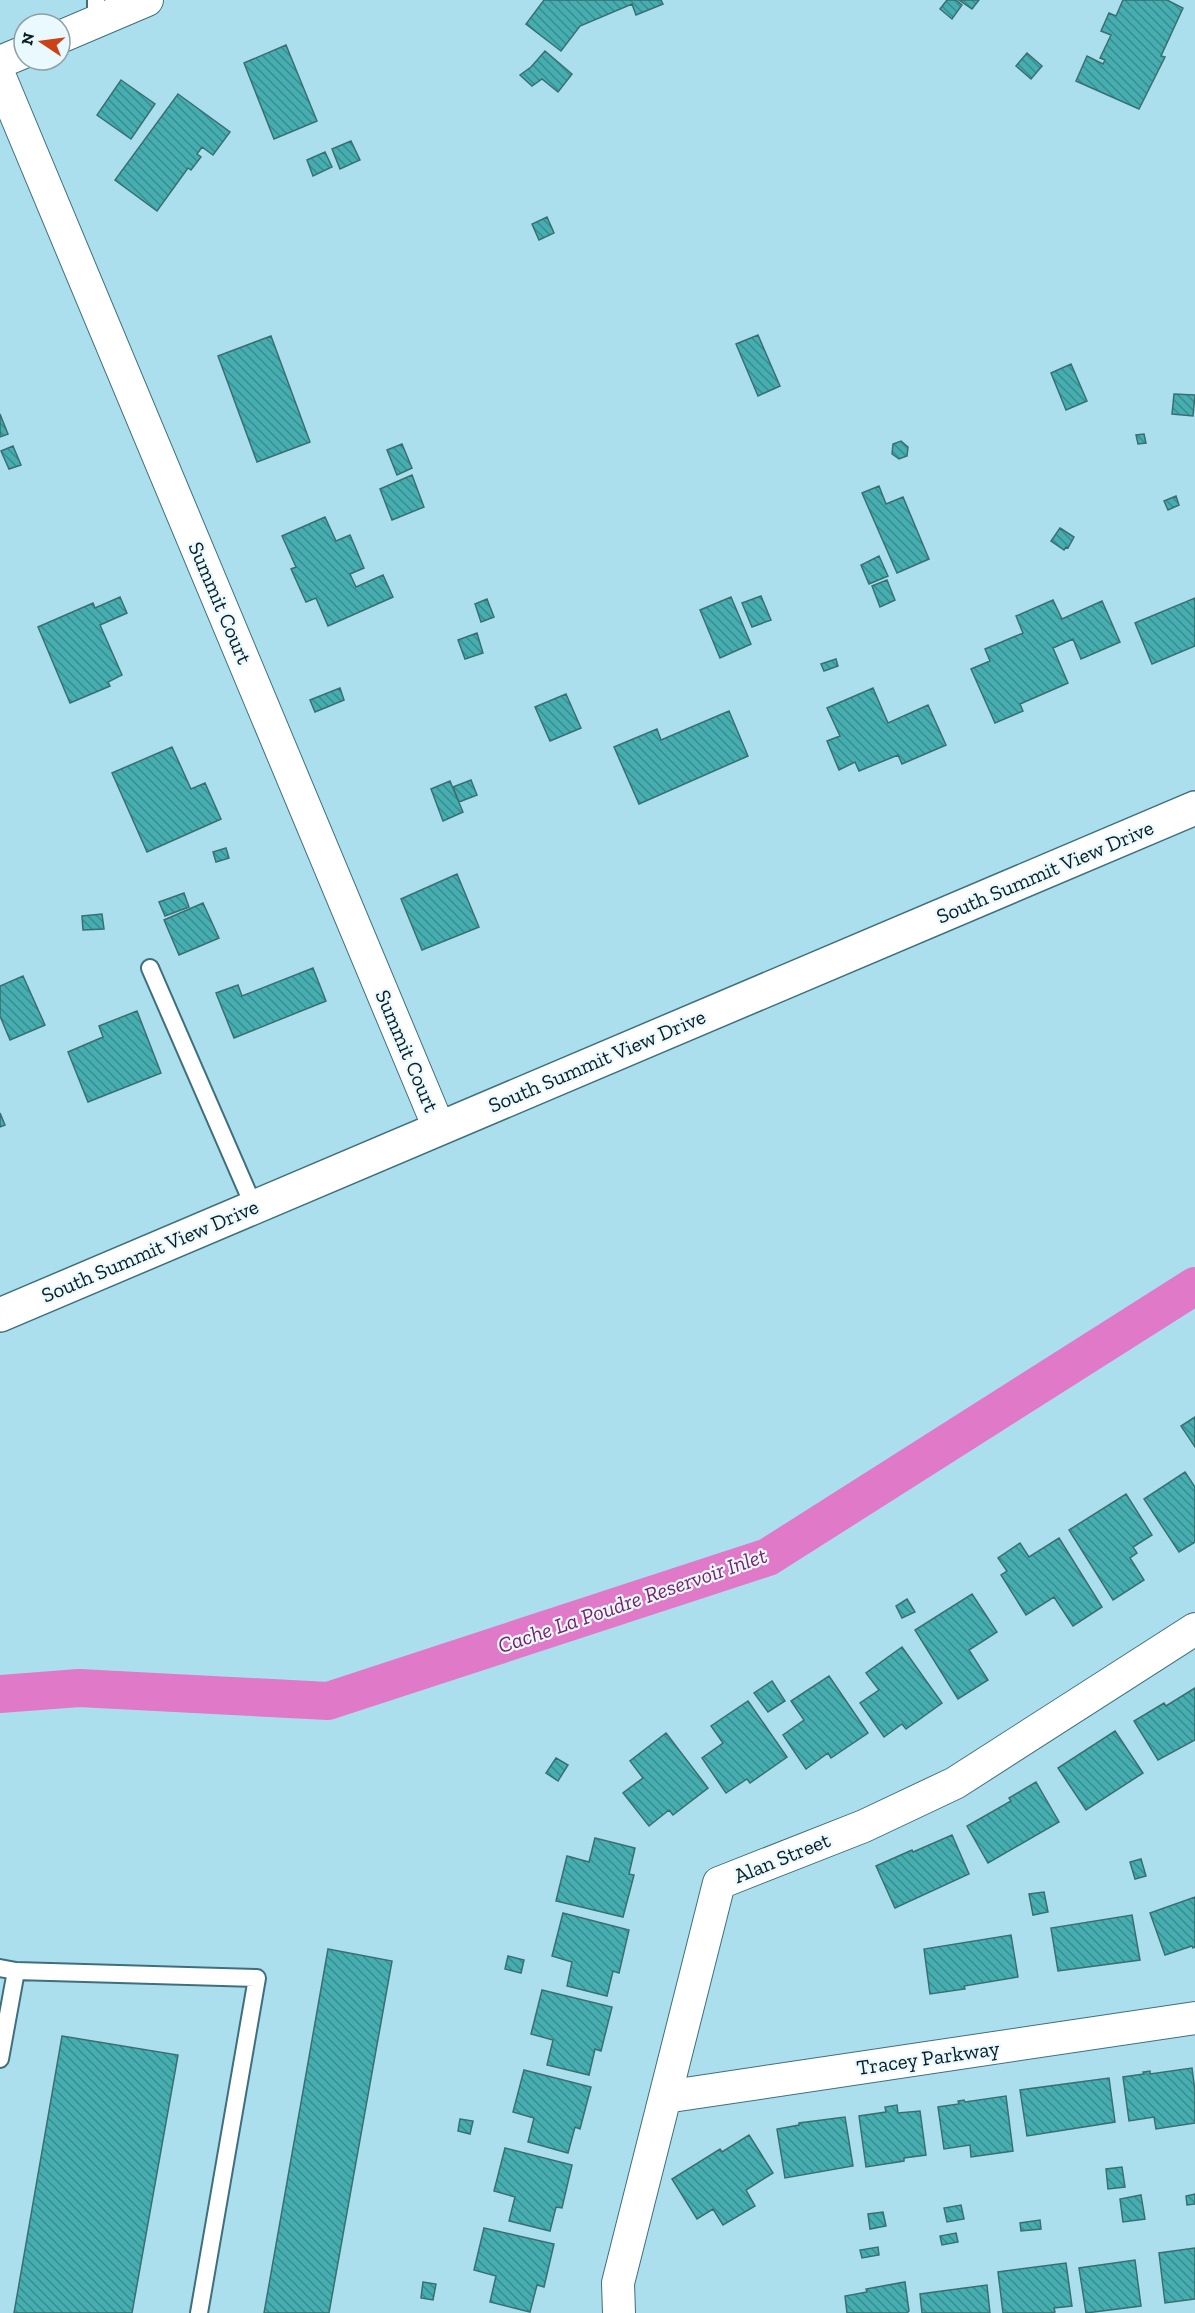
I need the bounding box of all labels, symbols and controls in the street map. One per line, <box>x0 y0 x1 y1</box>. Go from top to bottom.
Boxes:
north arrow <box>12 12 72 72</box>
text: N <box>17 31 38 47</box>
street label: Summit Court <box>183 538 258 668</box>
street label: South Summit View Drive <box>933 814 1157 929</box>
street label: Summit Court <box>370 986 445 1116</box>
street label: South Summit View Drive <box>485 1003 709 1118</box>
street label: South Summit View Drive <box>38 1193 262 1308</box>
water label: Cache La Poudre Reservoir Inlet <box>494 1542 771 1659</box>
street label: Alan Street <box>730 1827 834 1888</box>
street label: Tracey Parkway <box>855 2035 1001 2080</box>

